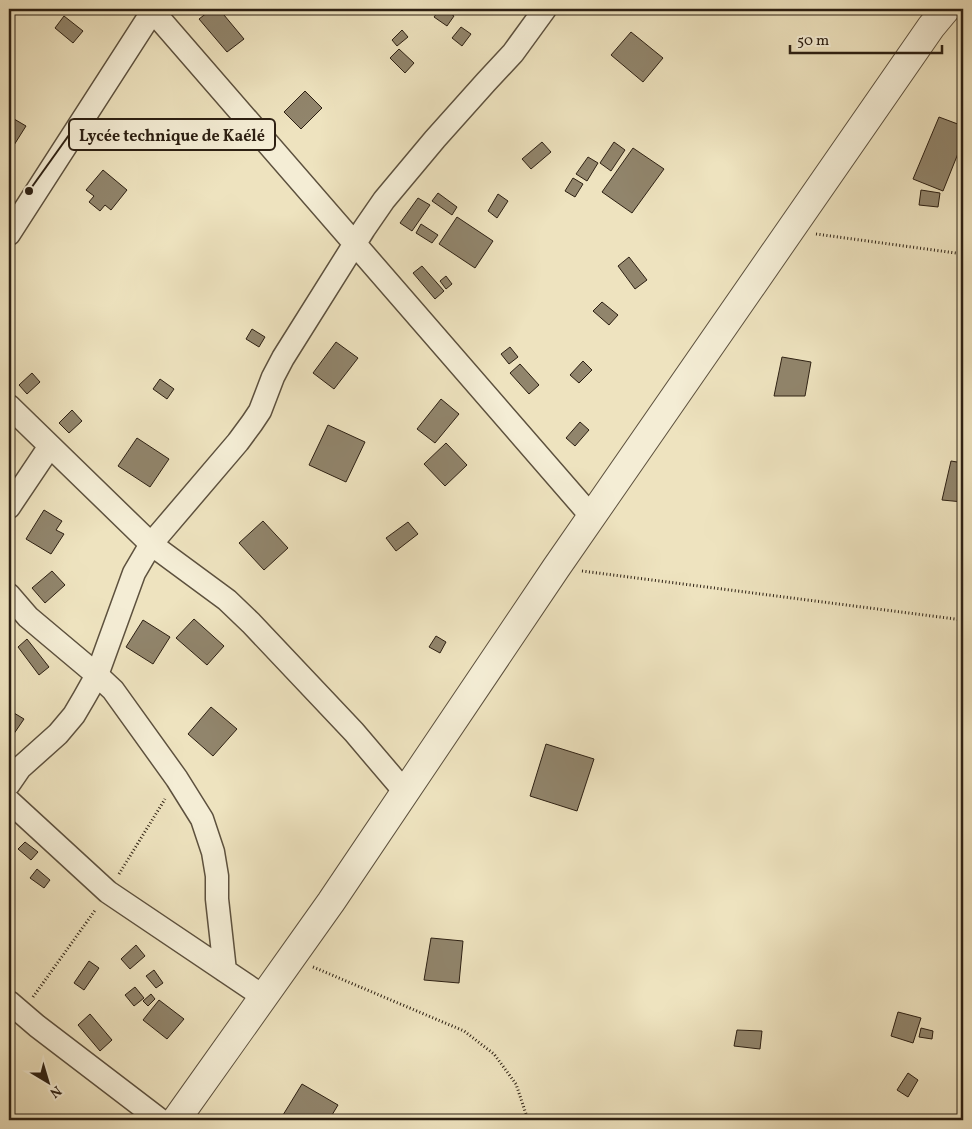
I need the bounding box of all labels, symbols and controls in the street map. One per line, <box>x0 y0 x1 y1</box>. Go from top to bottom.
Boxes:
scale bar <box>790 22 942 54</box>
text: 50 m <box>797 31 829 52</box>
callout: Lycée technique de Kaélé <box>69 119 275 150</box>
text: Lycée technique de Kaélé <box>79 126 265 148</box>
north arrow <box>22 1056 72 1106</box>
text: N <box>45 1080 65 1102</box>

